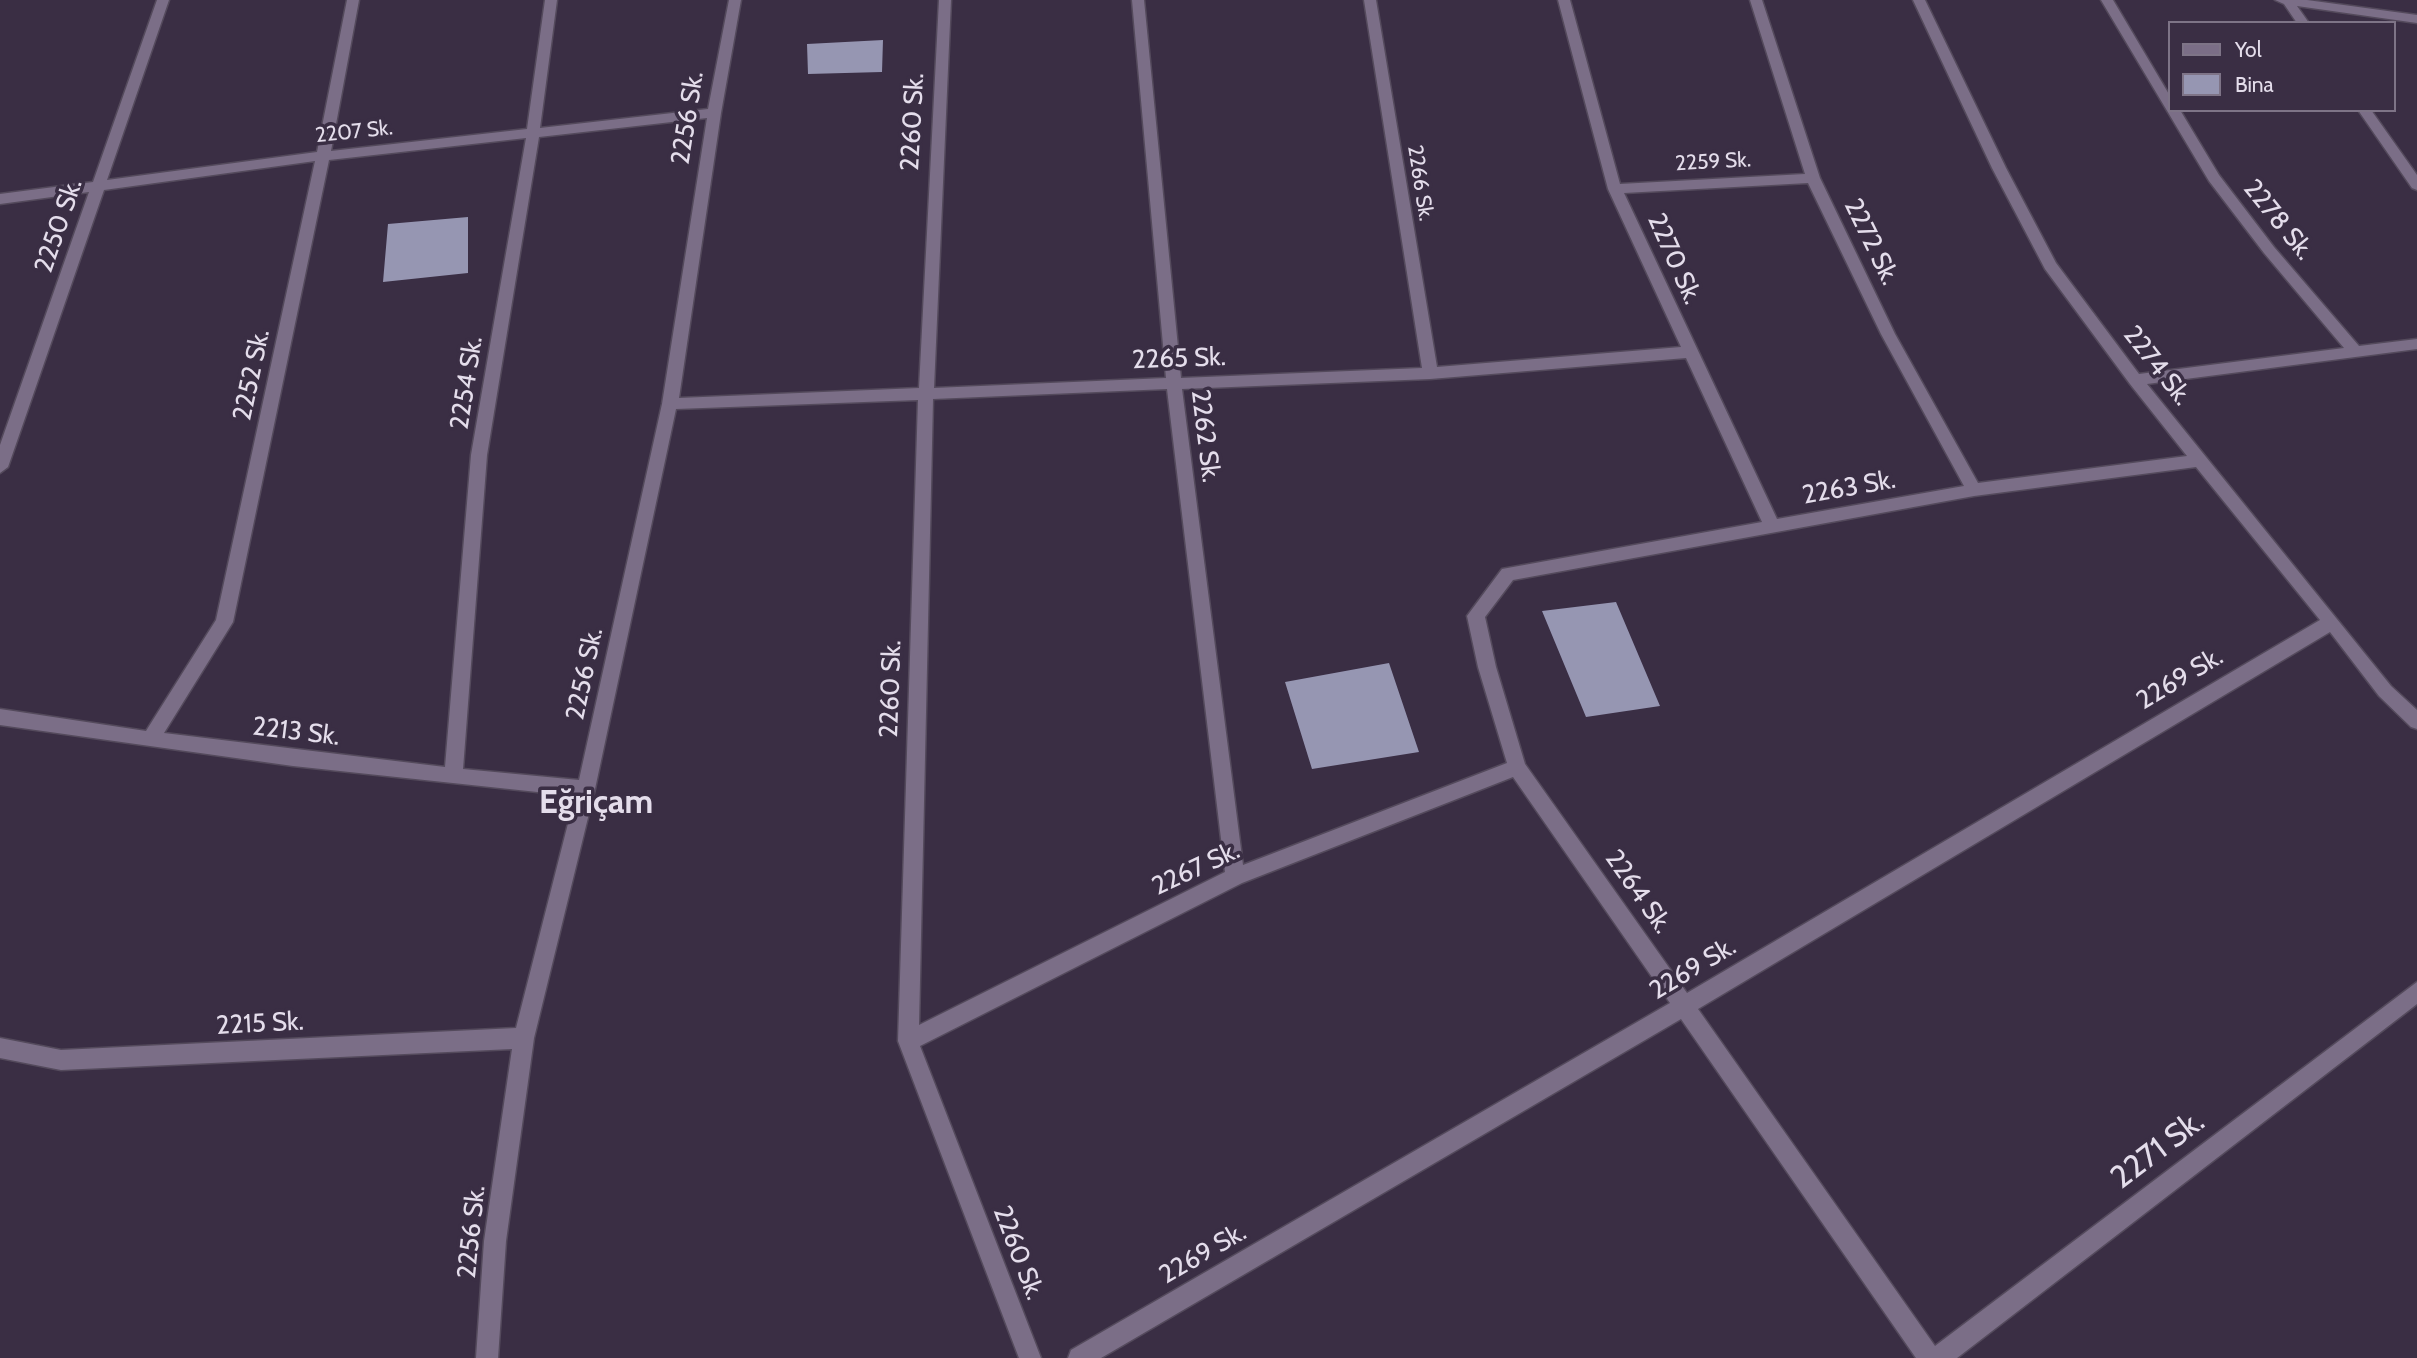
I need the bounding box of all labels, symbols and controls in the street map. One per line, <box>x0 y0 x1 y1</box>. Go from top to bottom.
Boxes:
legend <box>2168 21 2396 112</box>
text: Yol <box>2235 37 2262 62</box>
street label: 2256 Sk. <box>665 69 711 167</box>
street label: 2260 Sk. <box>895 72 931 172</box>
text: Bina <box>2235 72 2274 97</box>
street label: 2207 Sk. <box>314 115 394 149</box>
street label: 2266 Sk. <box>1402 143 1438 223</box>
street label: 2259 Sk. <box>1674 147 1752 177</box>
street label: 2278 Sk. <box>2236 174 2320 266</box>
street label: 2250 Sk. <box>28 175 90 277</box>
street label: 2272 Sk. <box>1837 194 1905 290</box>
street label: 2270 Sk. <box>1640 209 1708 309</box>
street label: 2274 Sk. <box>2116 320 2198 412</box>
street label: 2252 Sk. <box>227 326 277 424</box>
street label: 2254 Sk. <box>444 334 490 432</box>
street label: 2265 Sk. <box>1131 342 1227 376</box>
street label: 2262 Sk. <box>1184 388 1226 484</box>
street label: 2263 Sk. <box>1800 464 1898 512</box>
street label: 2256 Sk. <box>560 625 610 723</box>
street label: 2260 Sk. <box>874 639 908 739</box>
street label: 2269 Sk. <box>2131 641 2229 717</box>
street label: 2213 Sk. <box>251 711 341 753</box>
district label: Eğriçam <box>539 783 653 823</box>
street label: 2267 Sk. <box>1147 835 1245 903</box>
street label: 2264 Sk. <box>1598 844 1678 940</box>
street label: 2269 Sk. <box>1644 931 1742 1007</box>
street label: 2215 Sk. <box>215 1006 305 1042</box>
street label: 2271 Sk. <box>2104 1103 2212 1197</box>
street label: 2256 Sk. <box>452 1184 492 1280</box>
street label: 2260 Sk. <box>986 1202 1050 1304</box>
street label: 2269 Sk. <box>1154 1217 1252 1291</box>

